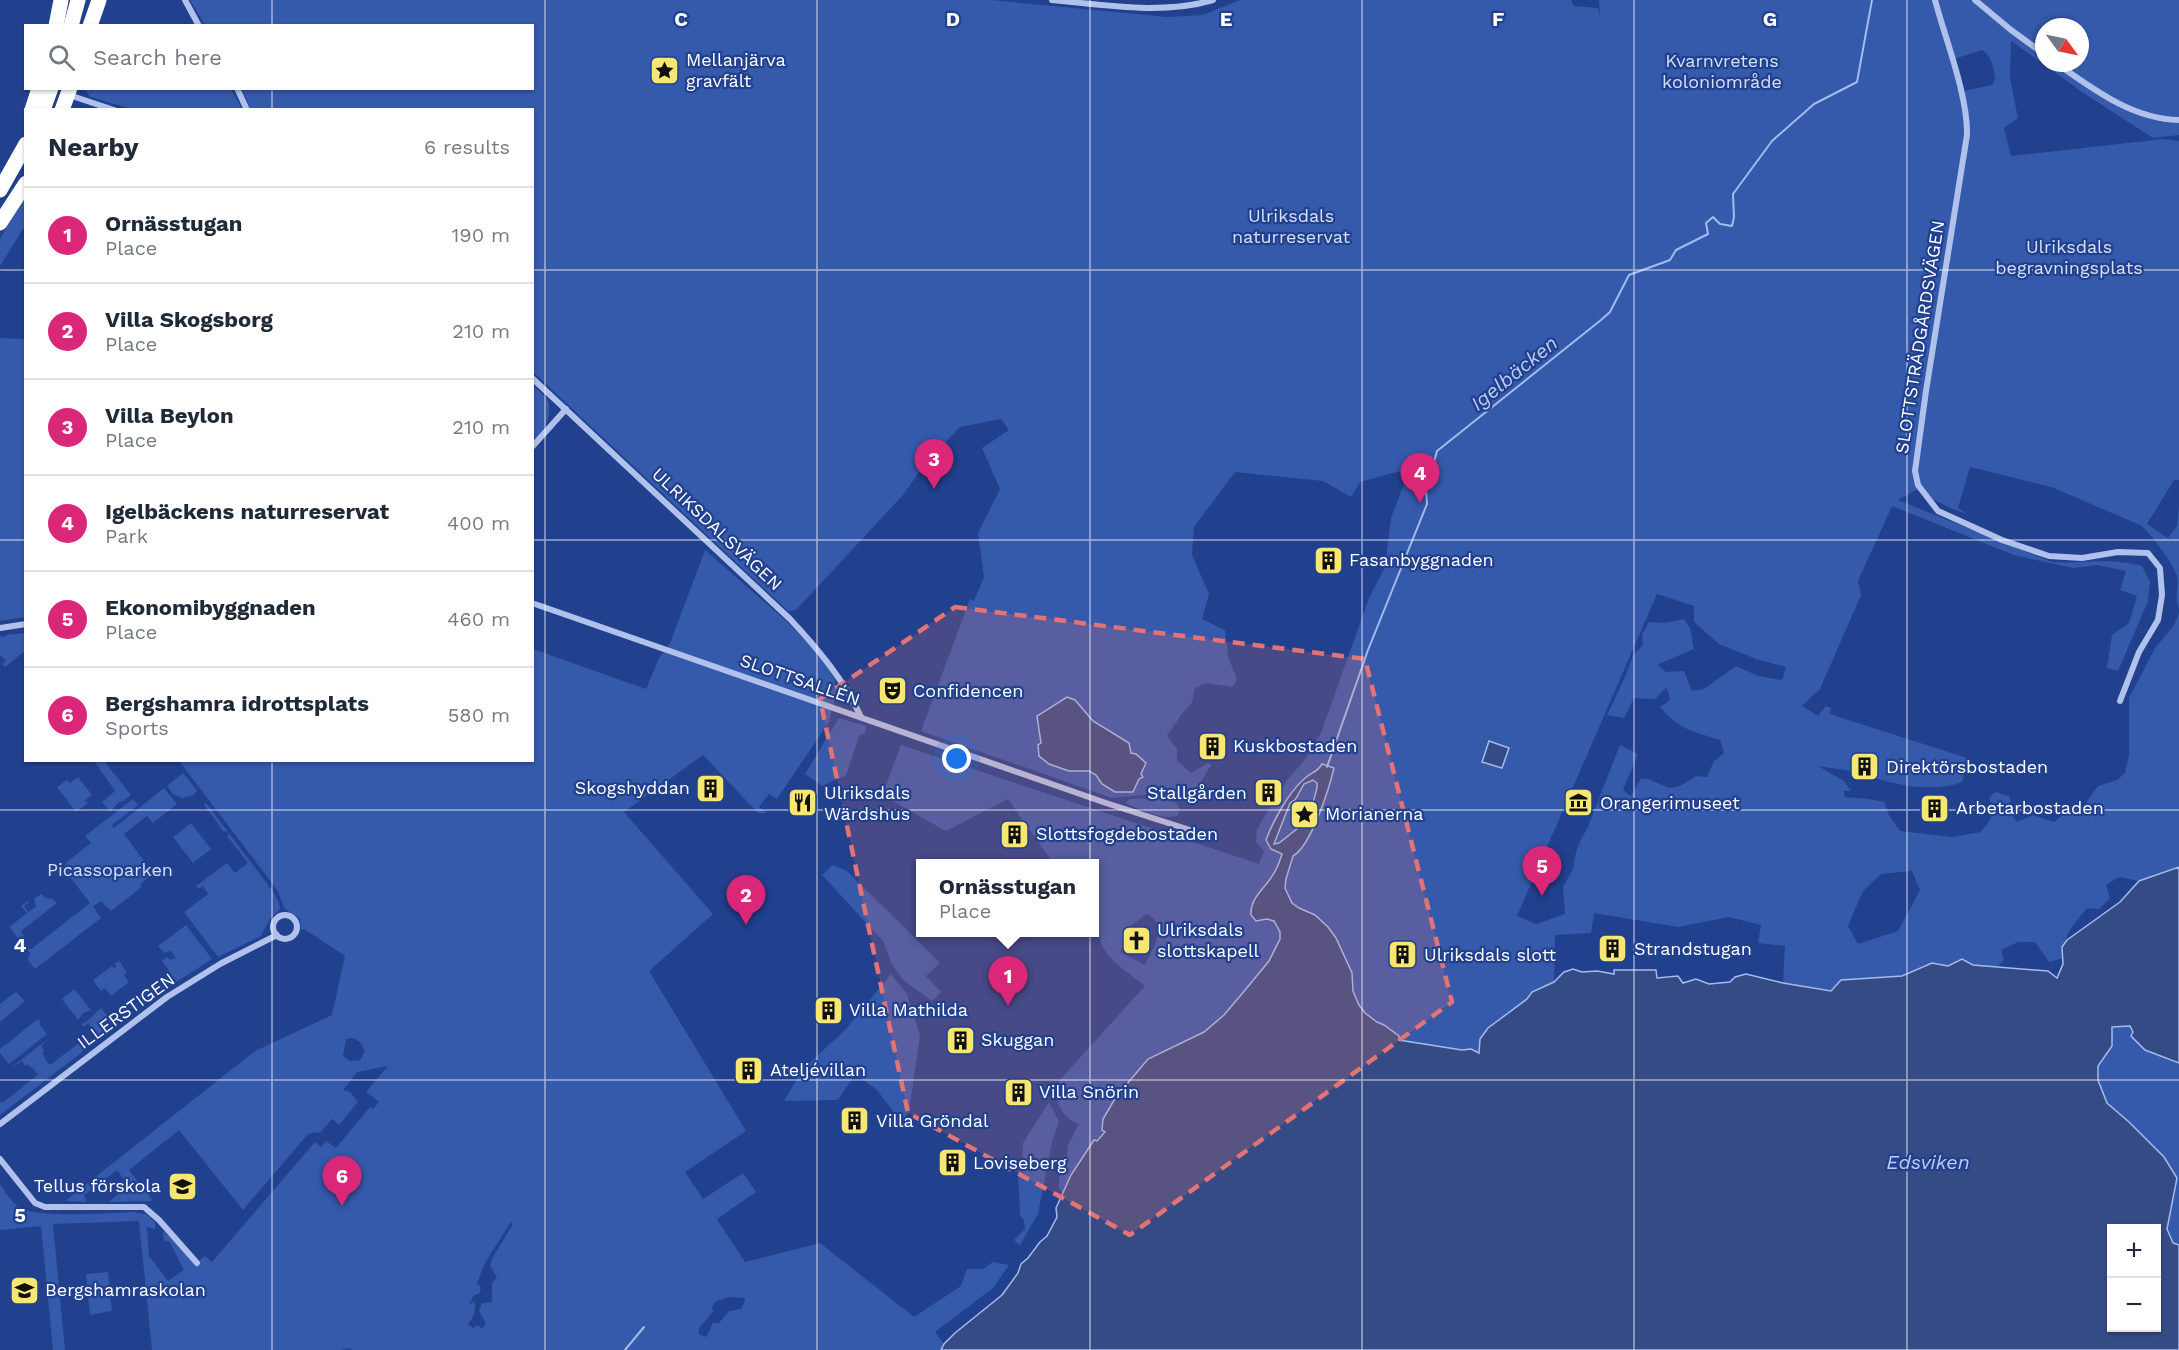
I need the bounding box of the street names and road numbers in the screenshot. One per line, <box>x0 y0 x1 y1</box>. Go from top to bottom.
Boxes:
street label: SLOTTSTRÄDGÅRDSVÄGEN <box>1891 219 1948 455</box>
street label: ULRIKSDALSVÄGEN <box>648 463 787 594</box>
street label: SLOTTSALLÉN <box>737 649 863 710</box>
street label: ILLERSTIGEN <box>73 968 178 1053</box>

